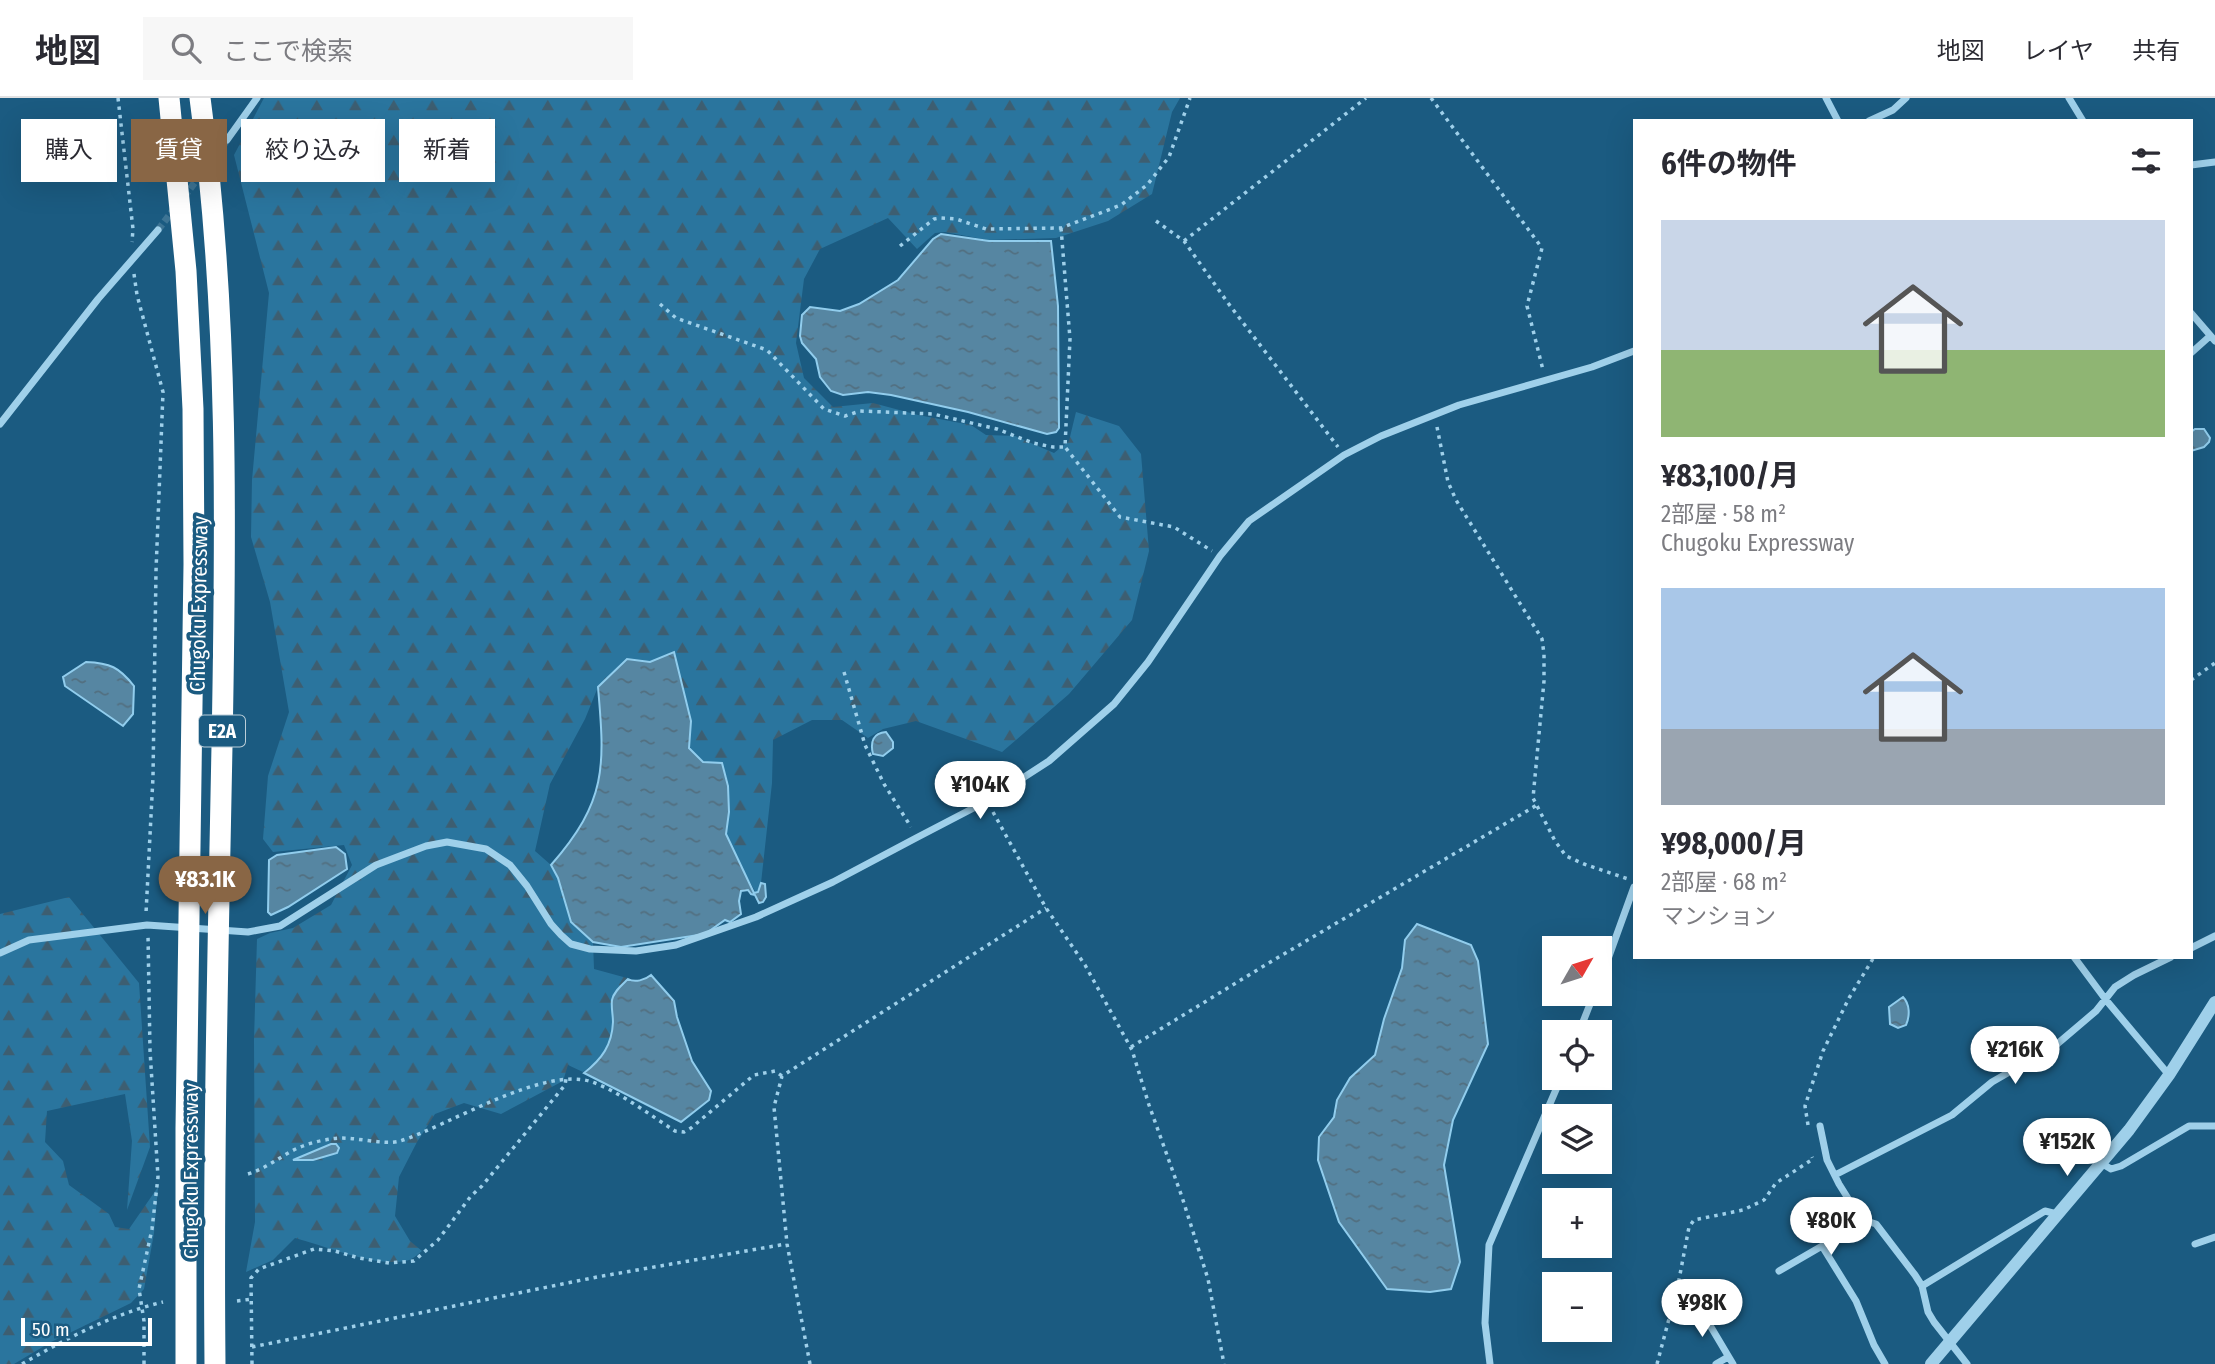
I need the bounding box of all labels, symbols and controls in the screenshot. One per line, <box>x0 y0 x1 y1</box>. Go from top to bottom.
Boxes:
search box <box>143 17 633 80</box>
icon: search <box>167 29 205 67</box>
text: 地図 <box>35 31 101 71</box>
text: ここで検索 <box>223 36 353 67</box>
text: 地図 <box>1937 37 1985 65</box>
text: レイヤ <box>2023 37 2094 65</box>
text: 共有 <box>2132 37 2180 65</box>
chip: 購入 <box>21 119 117 182</box>
chip: 賃貸 <box>131 119 227 182</box>
chip: 絞り込み <box>241 119 385 182</box>
chip: 新着 <box>399 119 495 182</box>
icon: filters <box>2127 142 2165 180</box>
text: 6件の物件 <box>1661 146 1797 182</box>
icon: home <box>1850 266 1976 392</box>
text: ¥83,100/月 <box>1661 458 1800 494</box>
text: 2部屋 · 58 m² <box>1661 500 1786 528</box>
street label: Chugoku Expressway <box>184 515 214 692</box>
text: Chugoku Expressway <box>1661 529 1854 557</box>
icon: home <box>1850 634 1976 760</box>
road number: E2A <box>199 716 245 746</box>
pin: ¥104K <box>931 762 1029 821</box>
text: ¥104K <box>951 770 1009 798</box>
text: ¥98,000/月 <box>1661 826 1807 862</box>
pin: ¥83.1K <box>148 856 262 916</box>
text: ¥83.1K <box>175 865 235 893</box>
text: 2部屋 · 68 m² <box>1661 868 1787 896</box>
text: マンション <box>1661 902 1776 930</box>
north arrow <box>1542 936 1612 1006</box>
map controls <box>1542 936 1612 1342</box>
button: locate <box>1542 1020 1612 1090</box>
pin: ¥216K <box>1966 1026 2064 1086</box>
text: ¥216K <box>1987 1035 2043 1063</box>
street label: Chugoku Expressway <box>178 1082 204 1259</box>
button: layers <box>1542 1104 1612 1174</box>
pin: ¥152K <box>2018 1118 2116 1178</box>
text: ¥152K <box>2039 1127 2095 1155</box>
button: + <box>1542 1188 1612 1258</box>
pin: ¥80K <box>1790 1198 1872 1257</box>
text: ¥80K <box>1806 1206 1856 1234</box>
button: − <box>1542 1272 1612 1342</box>
pin: ¥98K <box>1661 1280 1743 1339</box>
text: ¥98K <box>1678 1288 1726 1316</box>
scale bar <box>21 1315 152 1347</box>
text: 50 m <box>32 1318 70 1341</box>

